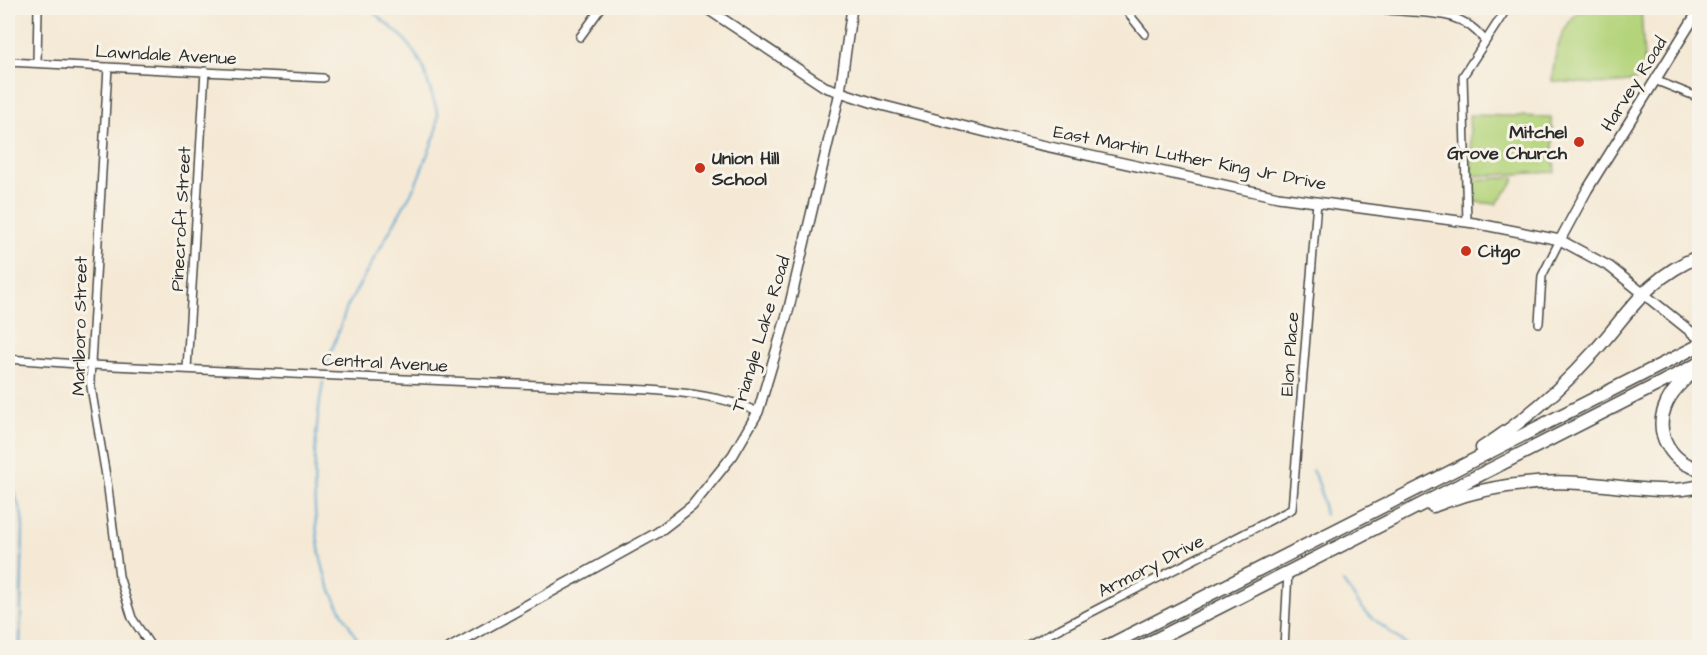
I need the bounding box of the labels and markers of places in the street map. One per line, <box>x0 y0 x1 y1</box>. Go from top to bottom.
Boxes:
place label: Mitchel Grove Church <box>1447 120 1568 166</box>
marker: Mitchel Grove Church <box>1572 135 1586 149</box>
place label: Union Hill School <box>711 146 780 192</box>
marker: Union Hill School <box>693 161 707 175</box>
place label: Citgo <box>1478 239 1521 265</box>
marker: Citgo <box>1459 244 1473 258</box>

